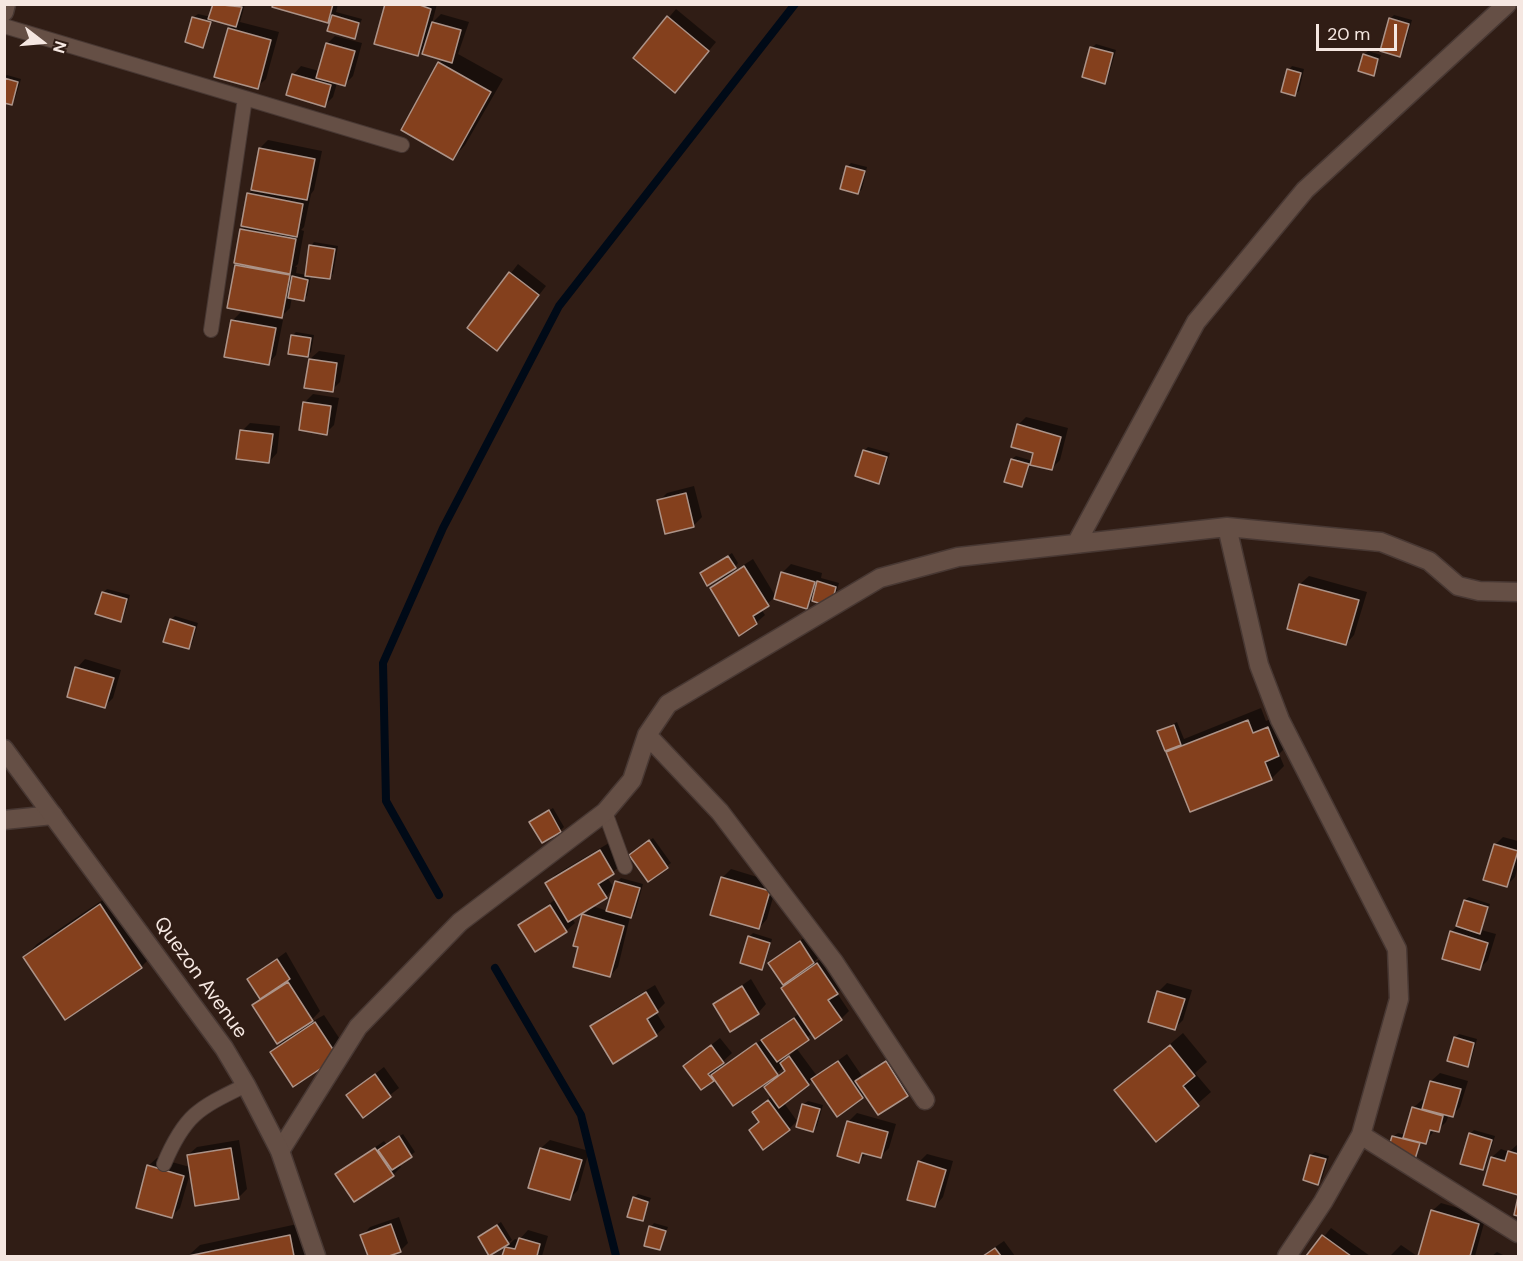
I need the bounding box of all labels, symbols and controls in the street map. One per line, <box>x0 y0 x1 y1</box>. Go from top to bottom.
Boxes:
north arrow <box>12 12 72 72</box>
scale bar <box>1319 12 1400 50</box>
text: 20 m <box>1327 22 1370 46</box>
text: N <box>48 39 71 56</box>
street label: Quezon Avenue <box>148 913 252 1043</box>

